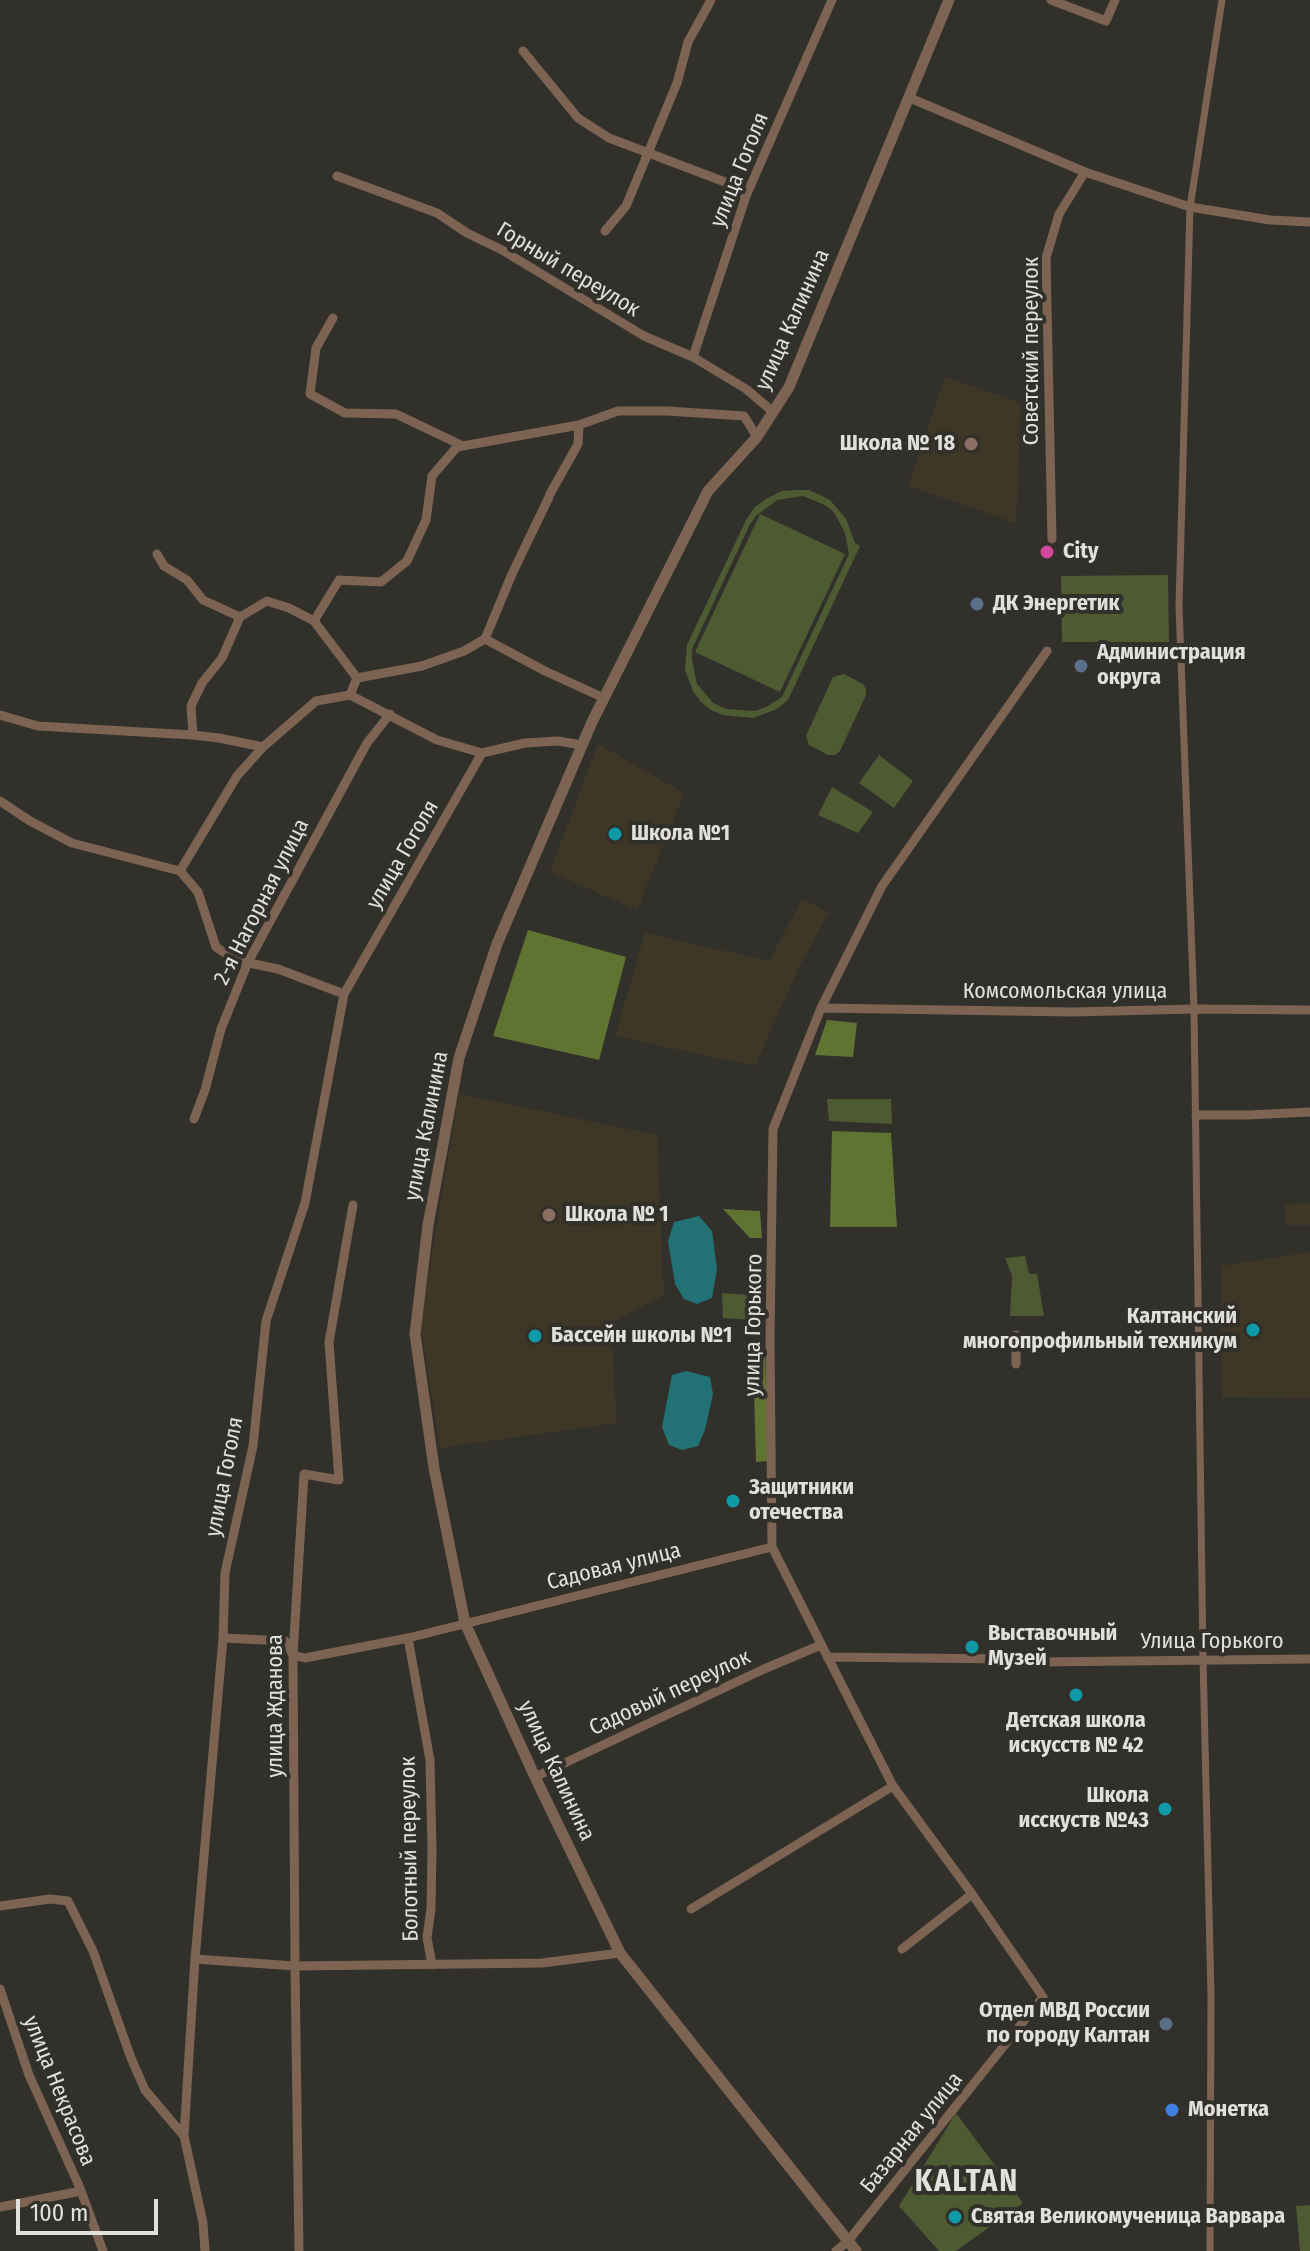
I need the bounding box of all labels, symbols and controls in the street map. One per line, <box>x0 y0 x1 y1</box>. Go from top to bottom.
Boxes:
street label: улица Гоголя <box>705 109 775 231</box>
street label: Горный переулок <box>492 217 644 323</box>
street label: улица Калинина <box>750 245 836 395</box>
street label: Советский переулок <box>1019 257 1045 445</box>
place label: Школа № 18 <box>840 431 955 457</box>
marker: Школа № 18 <box>962 435 980 453</box>
place label: City <box>1063 539 1098 565</box>
marker: City <box>1038 543 1056 561</box>
place label: ДК Энергетик <box>993 591 1120 617</box>
marker: ДК Энергетик <box>968 595 986 613</box>
place label: Администрация округа <box>1097 640 1246 692</box>
marker: Администрация округа <box>1072 657 1090 675</box>
street label: улица Гоголя <box>361 796 445 914</box>
street label: 2-я Нагорная улица <box>209 815 315 989</box>
place label: Школа №1 <box>631 821 730 847</box>
marker: Школа №1 <box>606 825 624 843</box>
street label: Комсомольская улица <box>963 979 1167 1005</box>
street label: улица Калинина <box>400 1049 454 1203</box>
place label: Школа № 1 <box>565 1202 669 1228</box>
marker: Школа № 1 <box>540 1206 558 1224</box>
street label: улица Горького <box>740 1253 768 1397</box>
place label: Калтанский многопрофильный техникум <box>963 1304 1237 1356</box>
marker: Калтанский многопрофильный техникум <box>1244 1321 1262 1339</box>
place label: Бассейн школы №1 <box>551 1323 732 1349</box>
marker: Бассейн школы №1 <box>526 1327 544 1345</box>
street label: улица Гоголя <box>200 1415 250 1539</box>
place label: Защитники отечества <box>749 1475 854 1526</box>
marker: Защитники отечества <box>724 1492 742 1510</box>
street label: Садовая улица <box>544 1538 684 1596</box>
place label: Выставочный Музей <box>988 1621 1117 1672</box>
street label: Улица Горького <box>1141 1629 1283 1655</box>
street label: улица Жданова <box>263 1634 289 1778</box>
marker: Выставочный Музей <box>963 1638 981 1656</box>
street label: Садовый переулок <box>585 1644 755 1742</box>
marker: Детская школа искусств № 42 <box>1067 1686 1085 1704</box>
street label: улица Калинина <box>512 1697 600 1845</box>
place label: Детская школа искусств № 42 <box>1006 1708 1146 1760</box>
street label: Болотный переулок <box>395 1756 425 1942</box>
place label: Школа исскуств №43 <box>1018 1783 1149 1834</box>
marker: Школа исскуств №43 <box>1156 1800 1174 1818</box>
place label: Отдел МВД России по городу Калтан <box>979 1998 1150 2050</box>
street label: улица Некрасова <box>17 2012 101 2170</box>
marker: Отдел МВД России по городу Калтан <box>1157 2015 1175 2033</box>
street label: Базарная улица <box>855 2067 969 2199</box>
place label: Монетка <box>1188 2097 1269 2123</box>
marker: Монетка <box>1163 2101 1181 2119</box>
district label: KALTAN <box>915 2165 1019 2201</box>
scale bar <box>20 2183 162 2233</box>
text: 100 m <box>30 2199 88 2227</box>
place label: Святая Великомученица Варвара <box>971 2204 1285 2230</box>
marker: Святая Великомученица Варвара <box>946 2208 964 2226</box>

